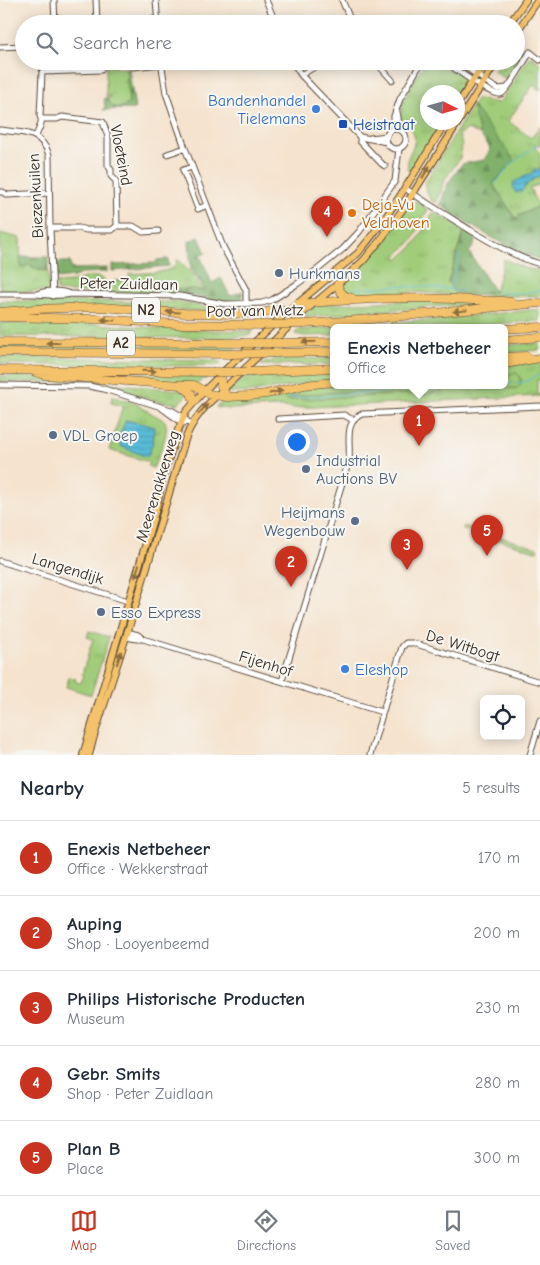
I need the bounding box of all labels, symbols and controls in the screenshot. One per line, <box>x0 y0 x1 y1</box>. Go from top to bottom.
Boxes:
search box <box>15 15 525 70</box>
icon: search <box>33 29 61 57</box>
text: Search here <box>73 32 172 54</box>
north arrow <box>420 85 465 130</box>
place label: Bandenhandel Tielemans <box>208 92 306 128</box>
marker: Bandenhandel Tielemans <box>310 103 322 115</box>
place label: Heistraat <box>353 116 415 134</box>
marker: Heistraat <box>337 118 349 130</box>
street label: Vloeteind <box>106 123 136 187</box>
street label: Biezenkuilen <box>25 153 47 239</box>
one-way arrow <box>422 166 431 179</box>
pin: 4 <box>311 196 343 237</box>
place label: Deja-Vu Veldhoven <box>362 196 430 232</box>
marker: Deja-Vu Veldhoven <box>346 207 358 219</box>
place label: Hurkmans <box>289 265 360 283</box>
marker: Hurkmans <box>273 267 285 279</box>
street label: Peter Zuidlaan <box>80 274 178 294</box>
road number: N2 <box>132 298 160 322</box>
street label: Poot van Metz <box>206 301 304 321</box>
one-way arrow <box>451 307 467 315</box>
one-way arrow <box>164 308 180 316</box>
one-way arrow <box>100 315 116 323</box>
popup <box>330 324 508 389</box>
road number: A2 <box>107 330 135 356</box>
text: Enexis Netbeheer <box>347 337 491 359</box>
one-way arrow <box>45 338 61 346</box>
one-way arrow <box>301 338 317 346</box>
text: Office <box>347 359 386 377</box>
one-way arrow <box>141 367 157 375</box>
one-way arrow <box>268 387 283 395</box>
one-way arrow <box>197 404 209 416</box>
pin: 1 <box>403 405 435 446</box>
place label: VDL Groep <box>63 427 138 445</box>
street label: Meerenakkerweg <box>132 428 184 544</box>
marker: VDL Groep <box>47 429 59 441</box>
your location <box>284 429 310 455</box>
place label: Industrial Auctions BV <box>316 452 398 488</box>
marker: Industrial Auctions BV <box>300 463 312 475</box>
place label: Heijmans Wegenbouw <box>264 504 345 540</box>
marker: Heijmans Wegenbouw <box>349 515 361 527</box>
pin: 5 <box>471 515 503 556</box>
pin: 3 <box>391 529 423 570</box>
pin: 2 <box>275 546 307 587</box>
street label: Langendijk <box>30 550 106 588</box>
one-way arrow <box>133 563 141 578</box>
place label: Esso Express <box>111 604 201 622</box>
marker: Esso Express <box>95 606 107 618</box>
street label: De Witbogt <box>424 626 502 666</box>
street label: Fijenhof <box>237 647 296 681</box>
one-way arrow <box>115 650 123 665</box>
place label: Eleshop <box>355 661 408 679</box>
marker: Eleshop <box>339 663 351 675</box>
map controls <box>480 695 525 740</box>
button: locate <box>480 695 525 740</box>
text: Nearby <box>20 776 84 800</box>
text: 5 results <box>462 779 520 797</box>
text: Enexis Netbeheer <box>67 838 210 860</box>
text: 1 <box>33 849 39 867</box>
text: 170 m <box>478 849 520 867</box>
text: Office · Wekkerstraat <box>67 860 208 878</box>
text: Auping <box>67 913 123 935</box>
text: 2 <box>32 924 40 942</box>
text: 200 m <box>474 924 520 942</box>
text: Shop · Looyenbeemd <box>67 935 210 953</box>
text: Philips Historische Producten <box>67 988 305 1010</box>
text: 3 <box>32 999 40 1017</box>
text: 230 m <box>475 999 520 1017</box>
text: Museum <box>67 1010 125 1028</box>
text: Gebr. Smits <box>67 1063 160 1085</box>
text: 4 <box>32 1074 40 1092</box>
text: 280 m <box>475 1074 520 1092</box>
text: Shop · Peter Zuidlaan <box>67 1085 213 1103</box>
text: Plan B <box>67 1138 120 1160</box>
text: 5 <box>32 1149 40 1167</box>
text: 300 m <box>474 1149 520 1167</box>
text: Place <box>67 1160 103 1178</box>
tab: Map <box>70 1207 98 1254</box>
tab: Directions <box>237 1207 296 1254</box>
tab: Saved <box>435 1207 470 1254</box>

